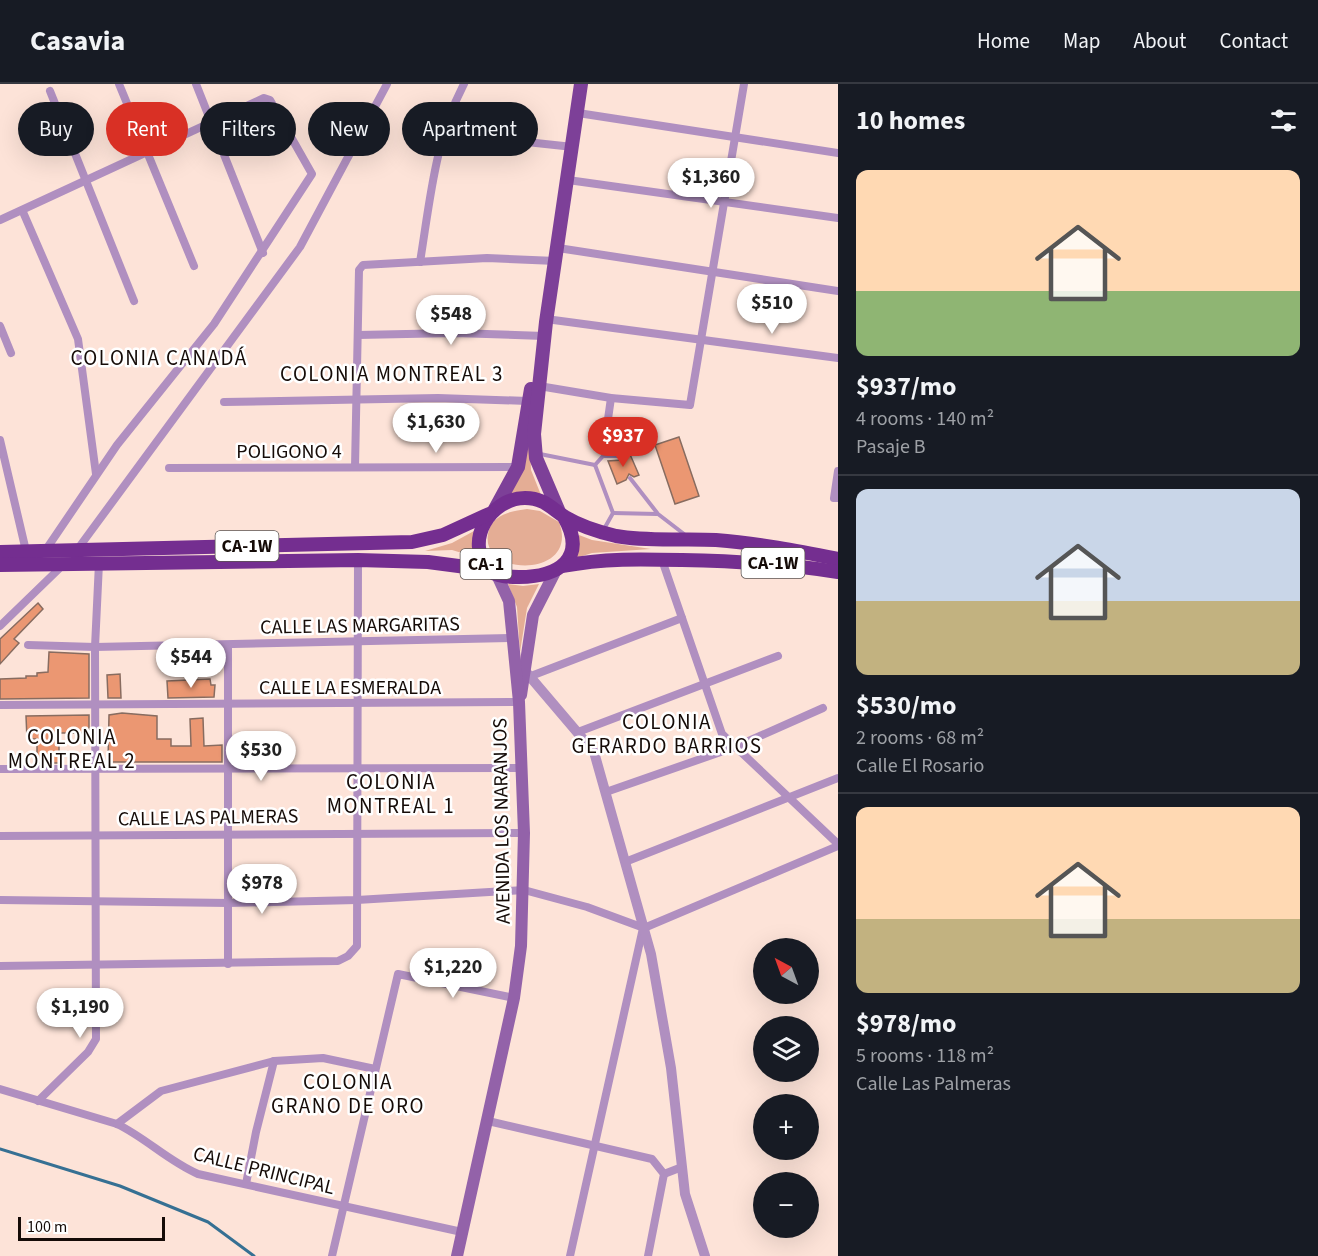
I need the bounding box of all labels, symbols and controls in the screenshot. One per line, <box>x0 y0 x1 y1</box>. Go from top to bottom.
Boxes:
text: Casavia <box>30 21 125 61</box>
text: Home <box>977 26 1030 56</box>
text: Map <box>1063 26 1101 56</box>
text: About <box>1134 26 1186 56</box>
text: Contact <box>1219 26 1288 56</box>
chip: Buy <box>18 102 94 156</box>
chip: Rent <box>106 102 188 156</box>
chip: Filters <box>200 102 296 156</box>
chip: New <box>308 102 390 156</box>
chip: Apartment <box>402 102 538 156</box>
text: 10 homes <box>856 102 965 139</box>
icon: filters <box>1267 104 1300 137</box>
pin: $1,360 <box>662 158 760 209</box>
text: $1,360 <box>682 163 740 191</box>
icon: home <box>1024 209 1132 317</box>
pin: $510 <box>736 284 808 335</box>
text: $510 <box>751 289 793 317</box>
pin: $548 <box>415 295 487 346</box>
text: $548 <box>430 300 472 328</box>
district label: COLONIA CANADÁ <box>70 343 248 373</box>
district label: COLONIA MONTREAL 3 <box>280 359 504 389</box>
text: $937/mo <box>856 368 956 405</box>
pin: $1,630 <box>387 403 485 454</box>
text: 4 rooms · 140 m² <box>856 405 994 433</box>
text: $1,630 <box>407 408 465 436</box>
pin: $937 <box>587 417 659 468</box>
text: $937 <box>602 422 644 450</box>
text: Pasaje B <box>856 433 926 461</box>
street label: POLIGONO 4 <box>236 438 342 466</box>
icon: home <box>1024 528 1132 636</box>
road number: CA-1W <box>216 531 278 561</box>
road number: CA-1W <box>742 548 804 578</box>
road number: CA-1 <box>460 549 512 579</box>
street label: CALLE LAS MARGARITAS <box>260 610 460 642</box>
pin: $544 <box>155 638 227 689</box>
text: $544 <box>170 643 212 671</box>
street label: CALLE LA ESMERALDA <box>259 674 441 702</box>
text: $530/mo <box>856 687 956 724</box>
district label: COLONIA GERARDO BARRIOS <box>571 707 763 761</box>
street label: AVENIDA LOS NARANJOS <box>486 718 518 924</box>
district label: COLONIA MONTREAL 2 <box>8 722 136 776</box>
text: 2 rooms · 68 m² <box>856 724 984 752</box>
pin: $530 <box>225 731 297 782</box>
text: $530 <box>240 736 282 764</box>
text: Calle El Rosario <box>856 752 984 780</box>
district label: COLONIA MONTREAL 1 <box>327 767 455 821</box>
street label: CALLE LAS PALMERAS <box>118 802 298 834</box>
icon: home <box>1024 846 1132 954</box>
pin: $978 <box>226 864 298 915</box>
text: $978 <box>241 869 283 897</box>
north arrow <box>753 938 819 1004</box>
map controls <box>753 938 819 1238</box>
pin: $1,220 <box>404 948 502 999</box>
text: $1,220 <box>424 953 482 981</box>
pin: $1,190 <box>31 988 129 1039</box>
text: $1,190 <box>51 993 109 1021</box>
text: $978/mo <box>856 1005 956 1042</box>
button: layers <box>753 1016 819 1082</box>
text: 5 rooms · 118 m² <box>856 1042 994 1070</box>
district label: COLONIA GRANO DE ORO <box>271 1067 425 1121</box>
text: Calle Las Palmeras <box>856 1070 1011 1098</box>
button: + <box>753 1094 819 1160</box>
street label: CALLE PRINCIPAL <box>190 1140 338 1202</box>
button: − <box>753 1172 819 1238</box>
scale bar <box>18 1214 165 1242</box>
text: 100 m <box>27 1216 67 1238</box>

